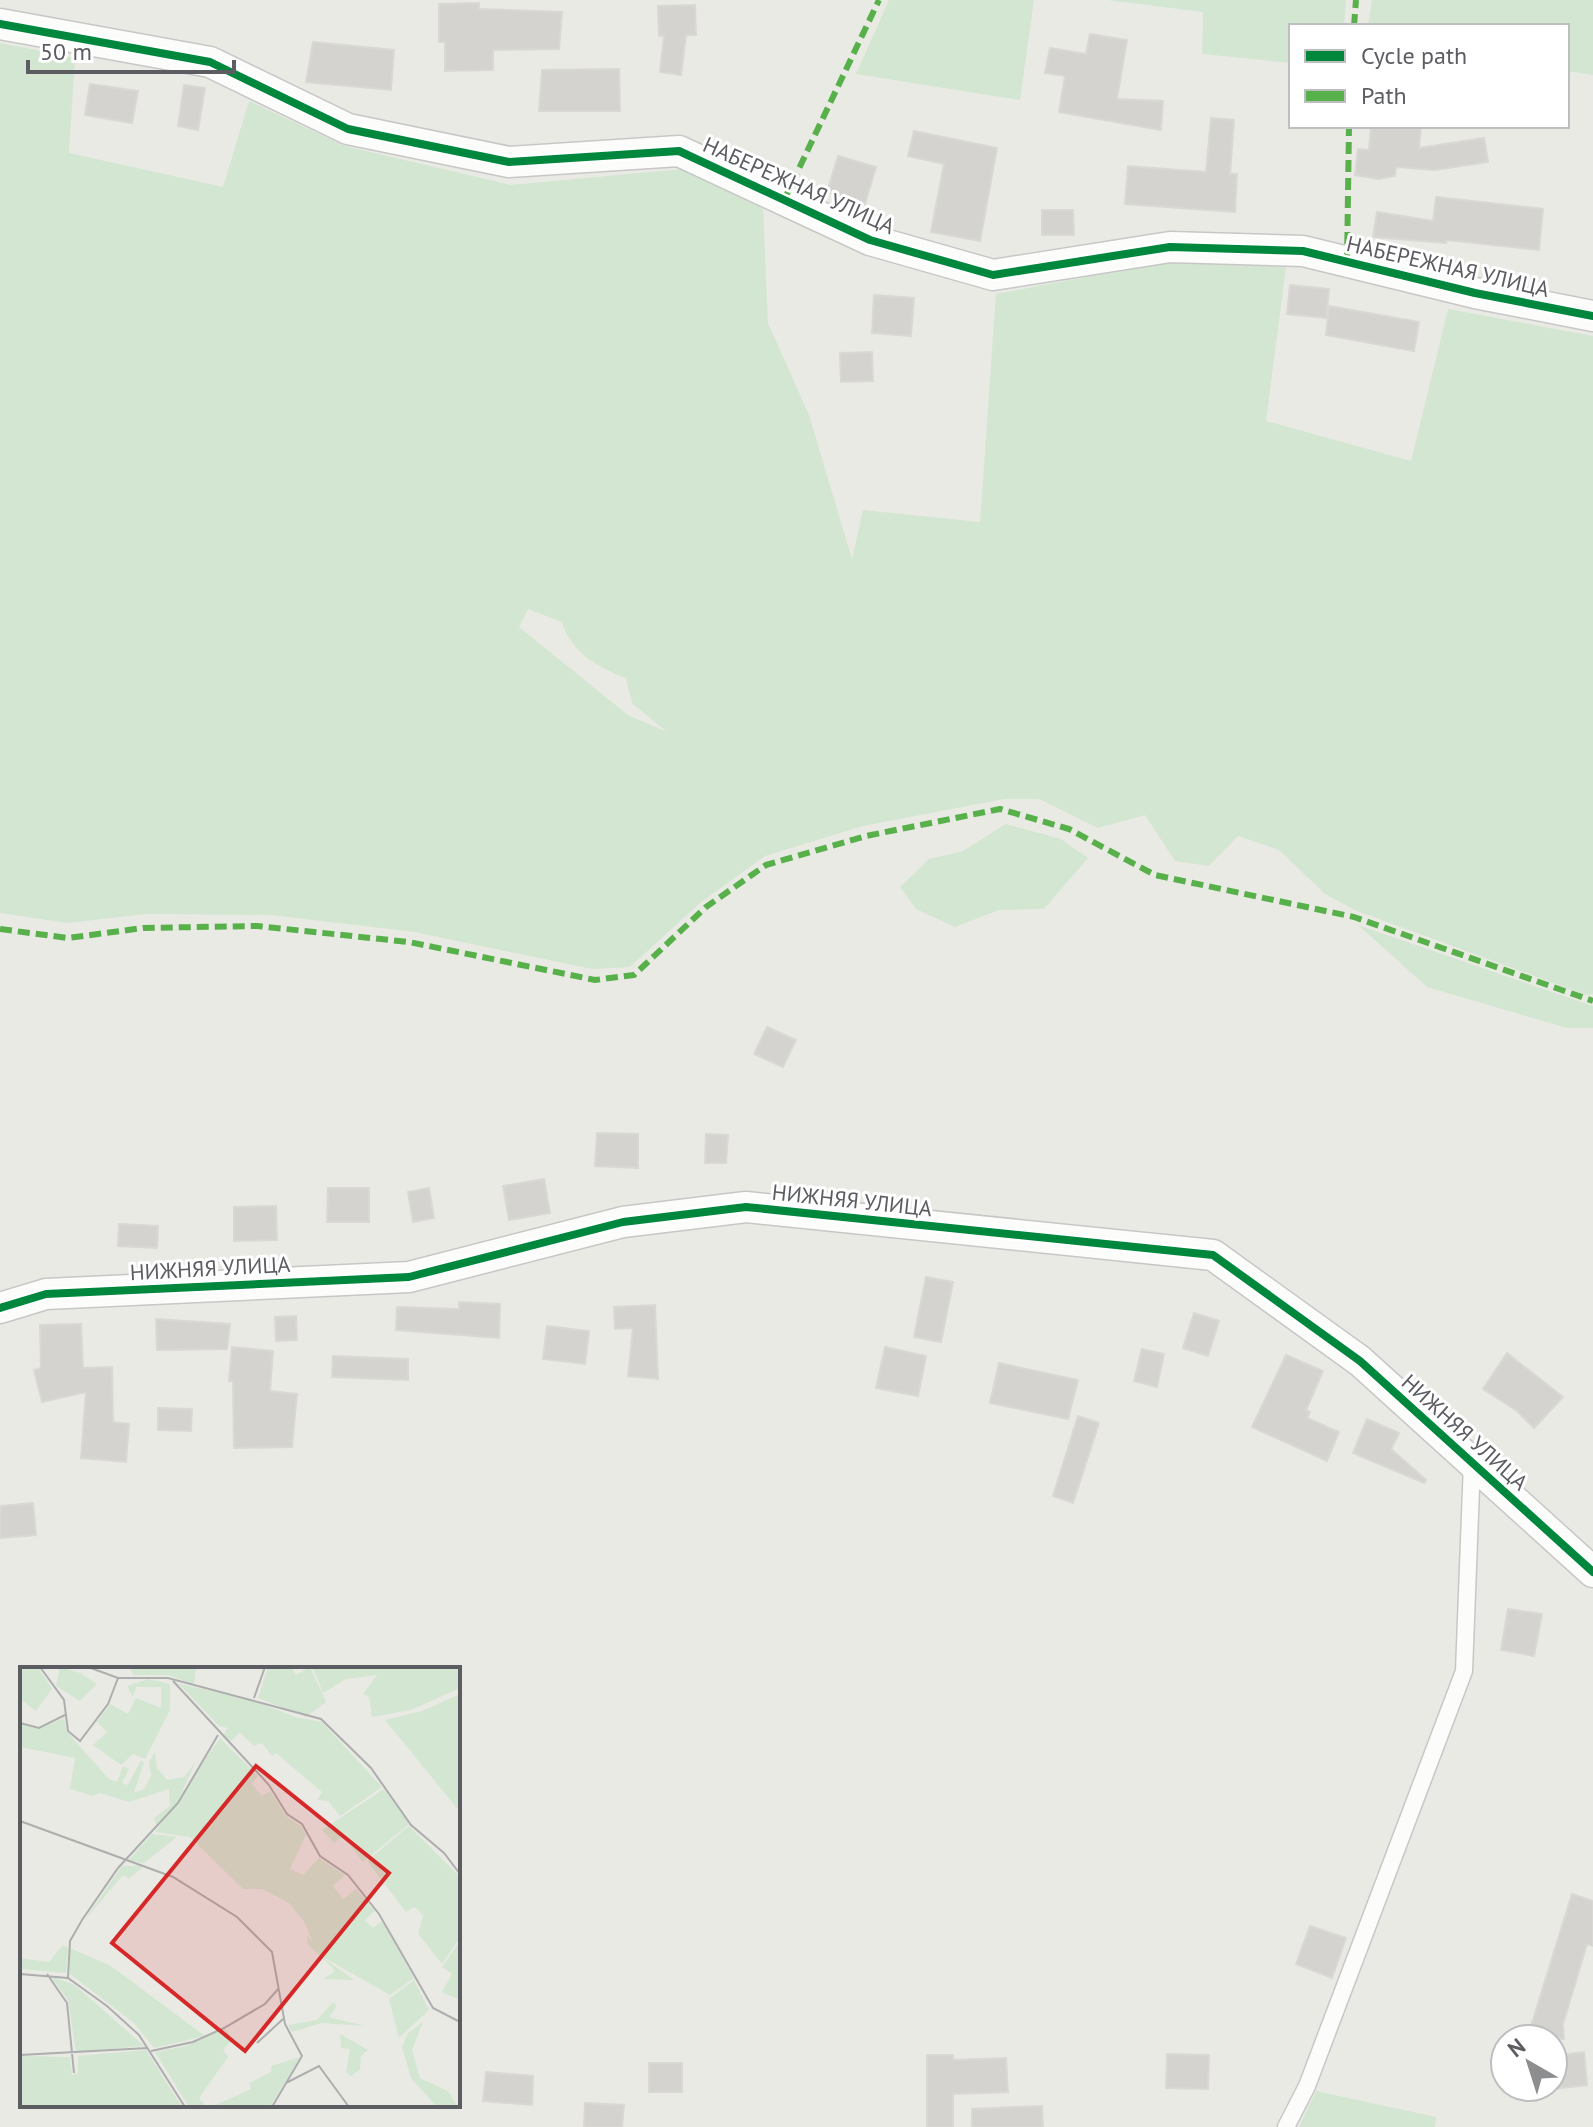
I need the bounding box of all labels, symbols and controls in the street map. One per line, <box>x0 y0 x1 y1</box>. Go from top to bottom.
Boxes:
scale bar <box>28 24 234 74</box>
legend <box>1289 24 1569 128</box>
text: 50 m <box>40 36 92 67</box>
text: Cycle path <box>1361 40 1467 71</box>
text: Path <box>1361 80 1407 111</box>
street label: НАБЕРЕЖНАЯ УЛИЦА <box>699 130 899 240</box>
street label: НАБЕРЕЖНАЯ УЛИЦА <box>1344 229 1552 303</box>
street label: НИЖНЯЯ УЛИЦА <box>771 1178 934 1222</box>
street label: НИЖНЯЯ УЛИЦА <box>129 1250 291 1286</box>
street label: НИЖНЯЯ УЛИЦА <box>1396 1368 1534 1496</box>
inset map <box>20 1667 460 2107</box>
north arrow <box>1489 2023 1569 2103</box>
text: N <box>1502 2032 1531 2063</box>

